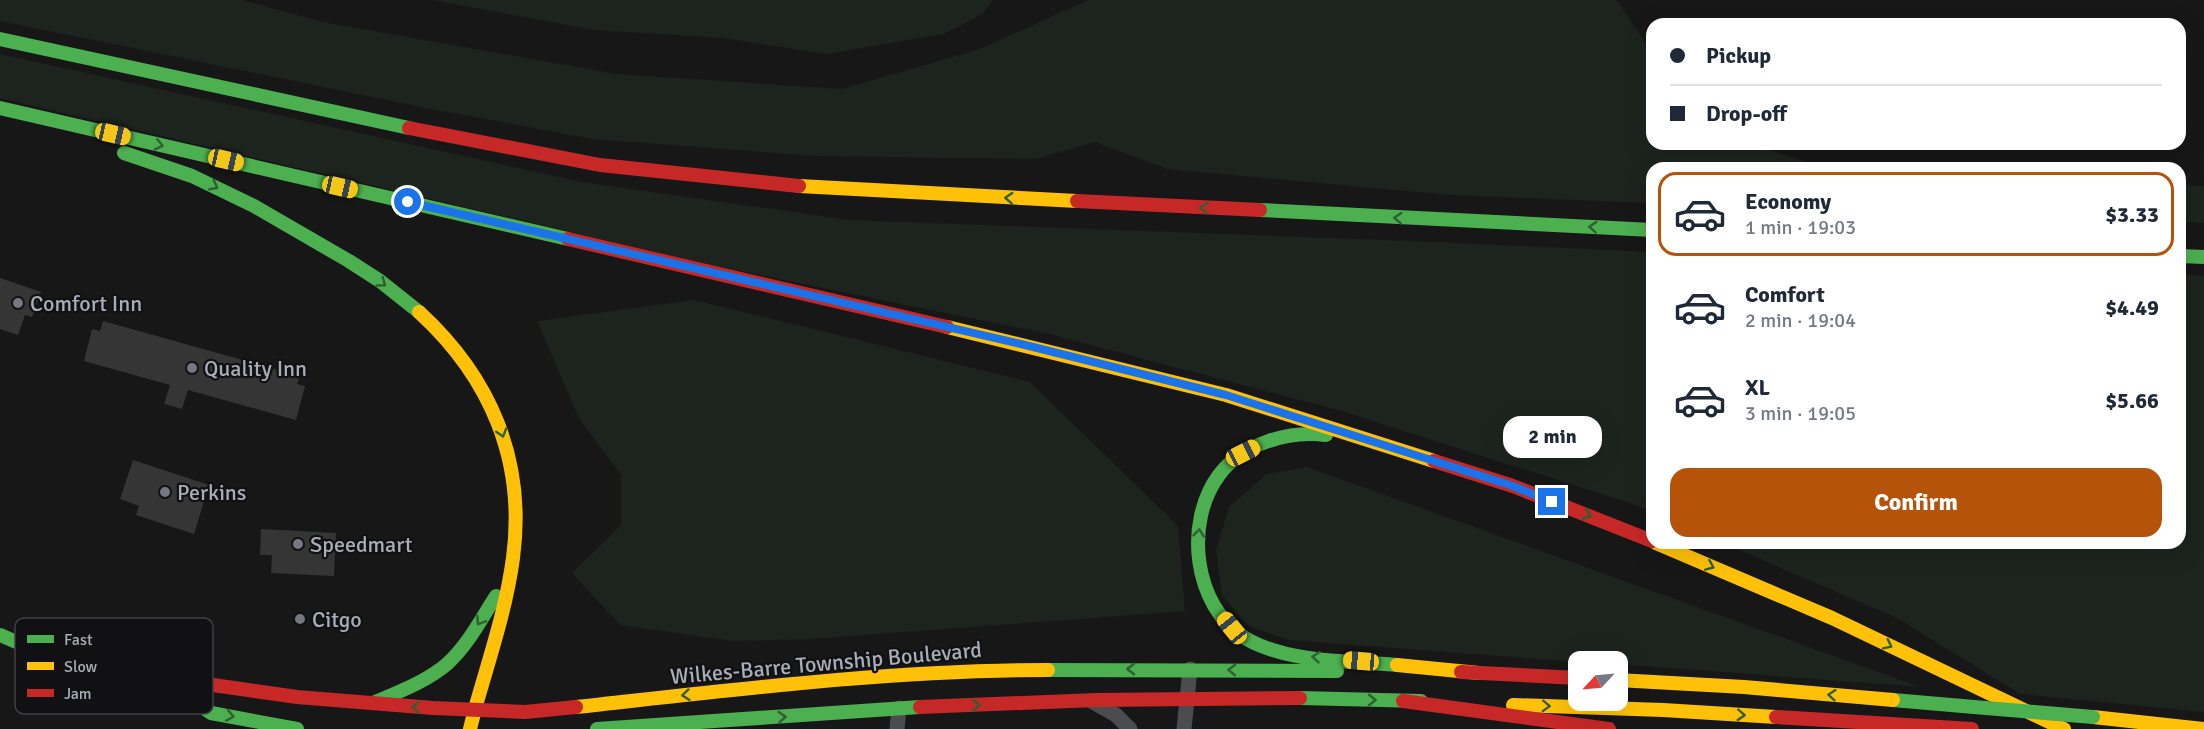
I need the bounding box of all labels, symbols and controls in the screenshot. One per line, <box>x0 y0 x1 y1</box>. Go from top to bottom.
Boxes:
text: Pickup <box>1706 42 1771 69</box>
text: Drop-off <box>1706 100 1787 127</box>
car <box>93 121 133 147</box>
one-way arrow <box>154 138 164 151</box>
car <box>206 147 246 173</box>
car <box>320 174 360 200</box>
one-way arrow <box>207 179 218 190</box>
icon: car <box>1673 187 1727 241</box>
route start <box>394 188 421 215</box>
text: Economy <box>1745 188 1831 215</box>
one-way arrow <box>1004 192 1013 205</box>
one-way arrow <box>1199 201 1208 214</box>
text: $3.33 <box>2105 201 2159 228</box>
one-way arrow <box>1394 211 1403 224</box>
text: 1 min · 19:03 <box>1745 215 1856 240</box>
one-way arrow <box>1589 221 1598 234</box>
one-way arrow <box>376 276 387 287</box>
icon: car <box>1673 280 1727 334</box>
text: Comfort <box>1745 281 1825 308</box>
place label: Comfort Inn <box>30 290 142 317</box>
text: $4.49 <box>2105 294 2159 321</box>
marker: Comfort Inn <box>11 296 25 310</box>
text: 2 min · 19:04 <box>1745 308 1856 333</box>
place label: Quality Inn <box>204 355 307 382</box>
marker: Quality Inn <box>185 361 199 375</box>
icon: car <box>1673 373 1727 427</box>
text: XL <box>1745 374 1770 401</box>
text: $5.66 <box>2105 387 2159 414</box>
text: 3 min · 19:05 <box>1745 401 1856 426</box>
callout: 2 min <box>1502 415 1602 457</box>
text: 2 min <box>1528 424 1577 449</box>
one-way arrow <box>495 427 507 438</box>
car <box>1223 437 1263 469</box>
button: Confirm <box>1670 468 2162 537</box>
place label: Perkins <box>177 479 246 506</box>
marker: Perkins <box>158 485 172 499</box>
route end <box>1538 488 1565 515</box>
one-way arrow <box>1581 508 1591 521</box>
one-way arrow <box>1192 529 1205 538</box>
place label: Speedmart <box>310 531 413 558</box>
marker: Speedmart <box>291 537 305 551</box>
one-way arrow <box>1704 559 1715 571</box>
place label: Citgo <box>312 606 362 633</box>
car <box>1214 608 1250 648</box>
marker: Citgo <box>293 612 307 626</box>
one-way arrow <box>476 614 487 625</box>
legend <box>15 618 213 714</box>
text: Fast <box>64 630 93 650</box>
street label: Wilkes-Barre Township Boulevard <box>669 636 983 690</box>
one-way arrow <box>1882 637 1893 649</box>
car <box>1342 650 1380 672</box>
one-way arrow <box>1312 651 1321 664</box>
north arrow <box>1568 651 1628 711</box>
map controls <box>1568 651 1628 711</box>
text: Slow <box>64 657 98 677</box>
one-way arrow <box>1127 663 1136 675</box>
one-way arrow <box>1227 664 1236 676</box>
text: Jam <box>64 684 92 704</box>
one-way arrow <box>681 688 690 701</box>
one-way arrow <box>1827 689 1837 702</box>
one-way arrow <box>1367 694 1376 706</box>
one-way arrow <box>972 698 981 711</box>
one-way arrow <box>1541 700 1550 712</box>
one-way arrow <box>412 701 421 714</box>
one-way arrow <box>1736 708 1745 721</box>
one-way arrow <box>225 709 235 722</box>
one-way arrow <box>777 710 786 723</box>

